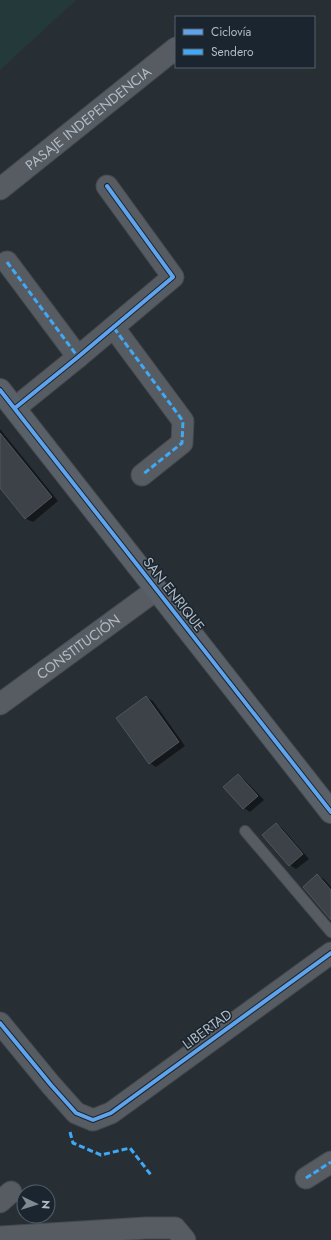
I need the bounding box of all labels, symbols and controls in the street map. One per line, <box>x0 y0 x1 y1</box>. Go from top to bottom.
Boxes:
legend <box>175 16 315 68</box>
text: Ciclovía <box>211 23 252 41</box>
text: Sendero <box>211 43 254 61</box>
street label: PASAJE INDEPENDENCIA <box>21 61 156 175</box>
street label: SAN ENRIQUE <box>139 553 209 635</box>
street label: CONSTITUCIÓN <box>32 609 124 684</box>
street label: LIBERTAD <box>178 1004 236 1054</box>
north arrow <box>16 1184 56 1224</box>
text: N <box>38 1200 54 1210</box>

